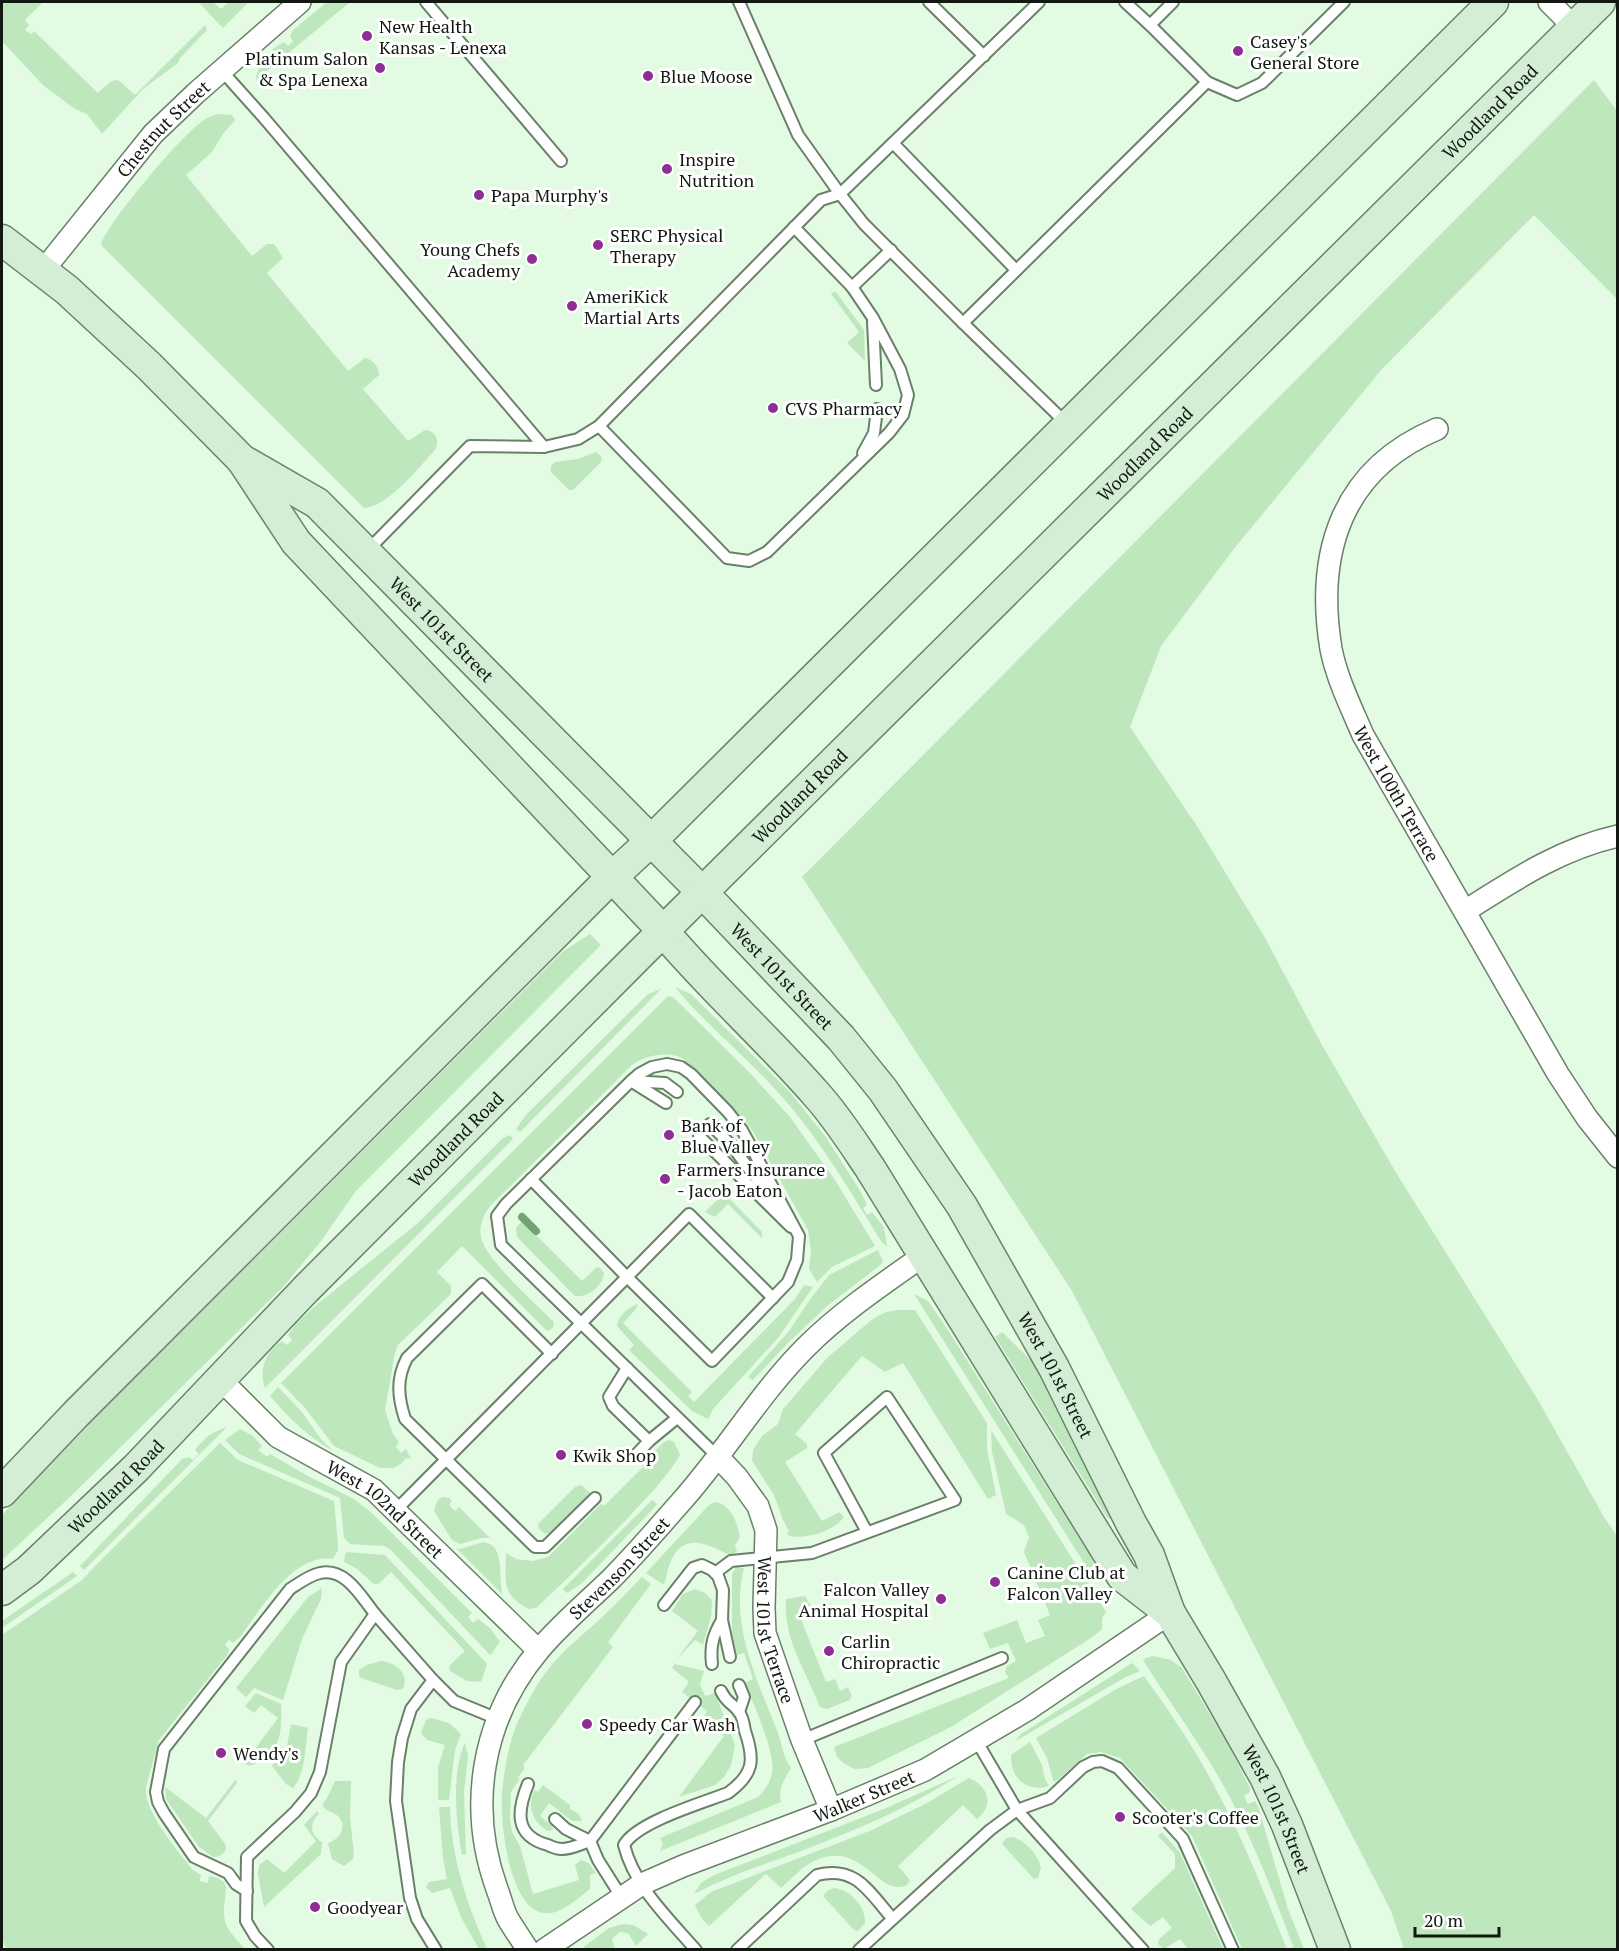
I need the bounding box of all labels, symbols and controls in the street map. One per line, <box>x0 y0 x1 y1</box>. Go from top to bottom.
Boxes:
place label: New Health Kansas - Lenexa <box>379 14 507 59</box>
marker: New Health Kansas - Lenexa <box>360 29 374 43</box>
place label: Casey's General Store <box>1250 29 1359 74</box>
marker: Casey's General Store <box>1231 44 1245 58</box>
place label: Platinum Salon & Spa Lenexa <box>245 46 368 91</box>
street label: Woodland Road <box>1437 59 1543 164</box>
marker: Platinum Salon & Spa Lenexa <box>373 61 387 75</box>
place label: Blue Moose <box>660 64 753 88</box>
marker: Blue Moose <box>641 69 655 83</box>
street label: Chestnut Street <box>111 74 215 182</box>
place label: Inspire Nutrition <box>679 147 755 192</box>
marker: Inspire Nutrition <box>660 162 674 176</box>
place label: Papa Murphy's <box>491 183 608 207</box>
marker: Papa Murphy's <box>472 188 486 202</box>
place label: SERC Physical Therapy <box>610 223 724 268</box>
place label: Young Chefs Academy <box>420 237 521 282</box>
marker: SERC Physical Therapy <box>591 238 605 252</box>
marker: Young Chefs Academy <box>525 252 539 266</box>
place label: AmeriKick Martial Arts <box>584 284 680 329</box>
marker: AmeriKick Martial Arts <box>565 299 579 313</box>
place label: CVS Pharmacy <box>785 396 903 420</box>
marker: CVS Pharmacy <box>766 401 780 415</box>
street label: Woodland Road <box>1092 401 1198 506</box>
street label: West 101st Street <box>384 571 500 687</box>
street label: West 100th Terrace <box>1348 722 1445 866</box>
street label: Woodland Road <box>747 743 852 848</box>
street label: West 101st Street <box>725 917 839 1035</box>
street label: Woodland Road <box>403 1086 508 1192</box>
place label: Bank of Blue Valley <box>681 1113 770 1158</box>
marker: Bank of Blue Valley <box>662 1128 676 1142</box>
place label: Farmers Insurance - Jacob Eaton <box>677 1157 825 1202</box>
marker: Farmers Insurance - Jacob Eaton <box>658 1172 672 1186</box>
street label: West 101st Street <box>1013 1308 1099 1442</box>
street label: Woodland Road <box>62 1434 169 1539</box>
place label: Kwik Shop <box>573 1443 656 1467</box>
marker: Kwik Shop <box>554 1448 568 1462</box>
street label: West 102nd Street <box>322 1454 449 1564</box>
street label: Stevenson Street <box>564 1511 675 1624</box>
street label: West 101st Terrace <box>752 1556 800 1706</box>
place label: Canine Club at Falcon Valley <box>1007 1560 1126 1605</box>
marker: Canine Club at Falcon Valley <box>988 1575 1002 1589</box>
place label: Falcon Valley Animal Hospital <box>799 1577 930 1622</box>
marker: Falcon Valley Animal Hospital <box>934 1592 948 1606</box>
place label: Carlin Chiropractic <box>841 1629 941 1674</box>
marker: Carlin Chiropractic <box>822 1644 836 1658</box>
place label: Speedy Car Wash <box>599 1712 736 1736</box>
marker: Speedy Car Wash <box>580 1717 594 1731</box>
street label: West 101st Street <box>1237 1740 1317 1877</box>
place label: Wendy's <box>233 1741 299 1765</box>
marker: Wendy's <box>214 1746 228 1760</box>
street label: Walker Street <box>810 1764 918 1828</box>
place label: Scooter's Coffee <box>1132 1805 1259 1829</box>
marker: Scooter's Coffee <box>1113 1810 1127 1824</box>
place label: Goodyear <box>327 1895 403 1919</box>
marker: Goodyear <box>308 1900 322 1914</box>
scale bar <box>1415 1900 1499 1938</box>
text: 20 m <box>1424 1908 1464 1932</box>

